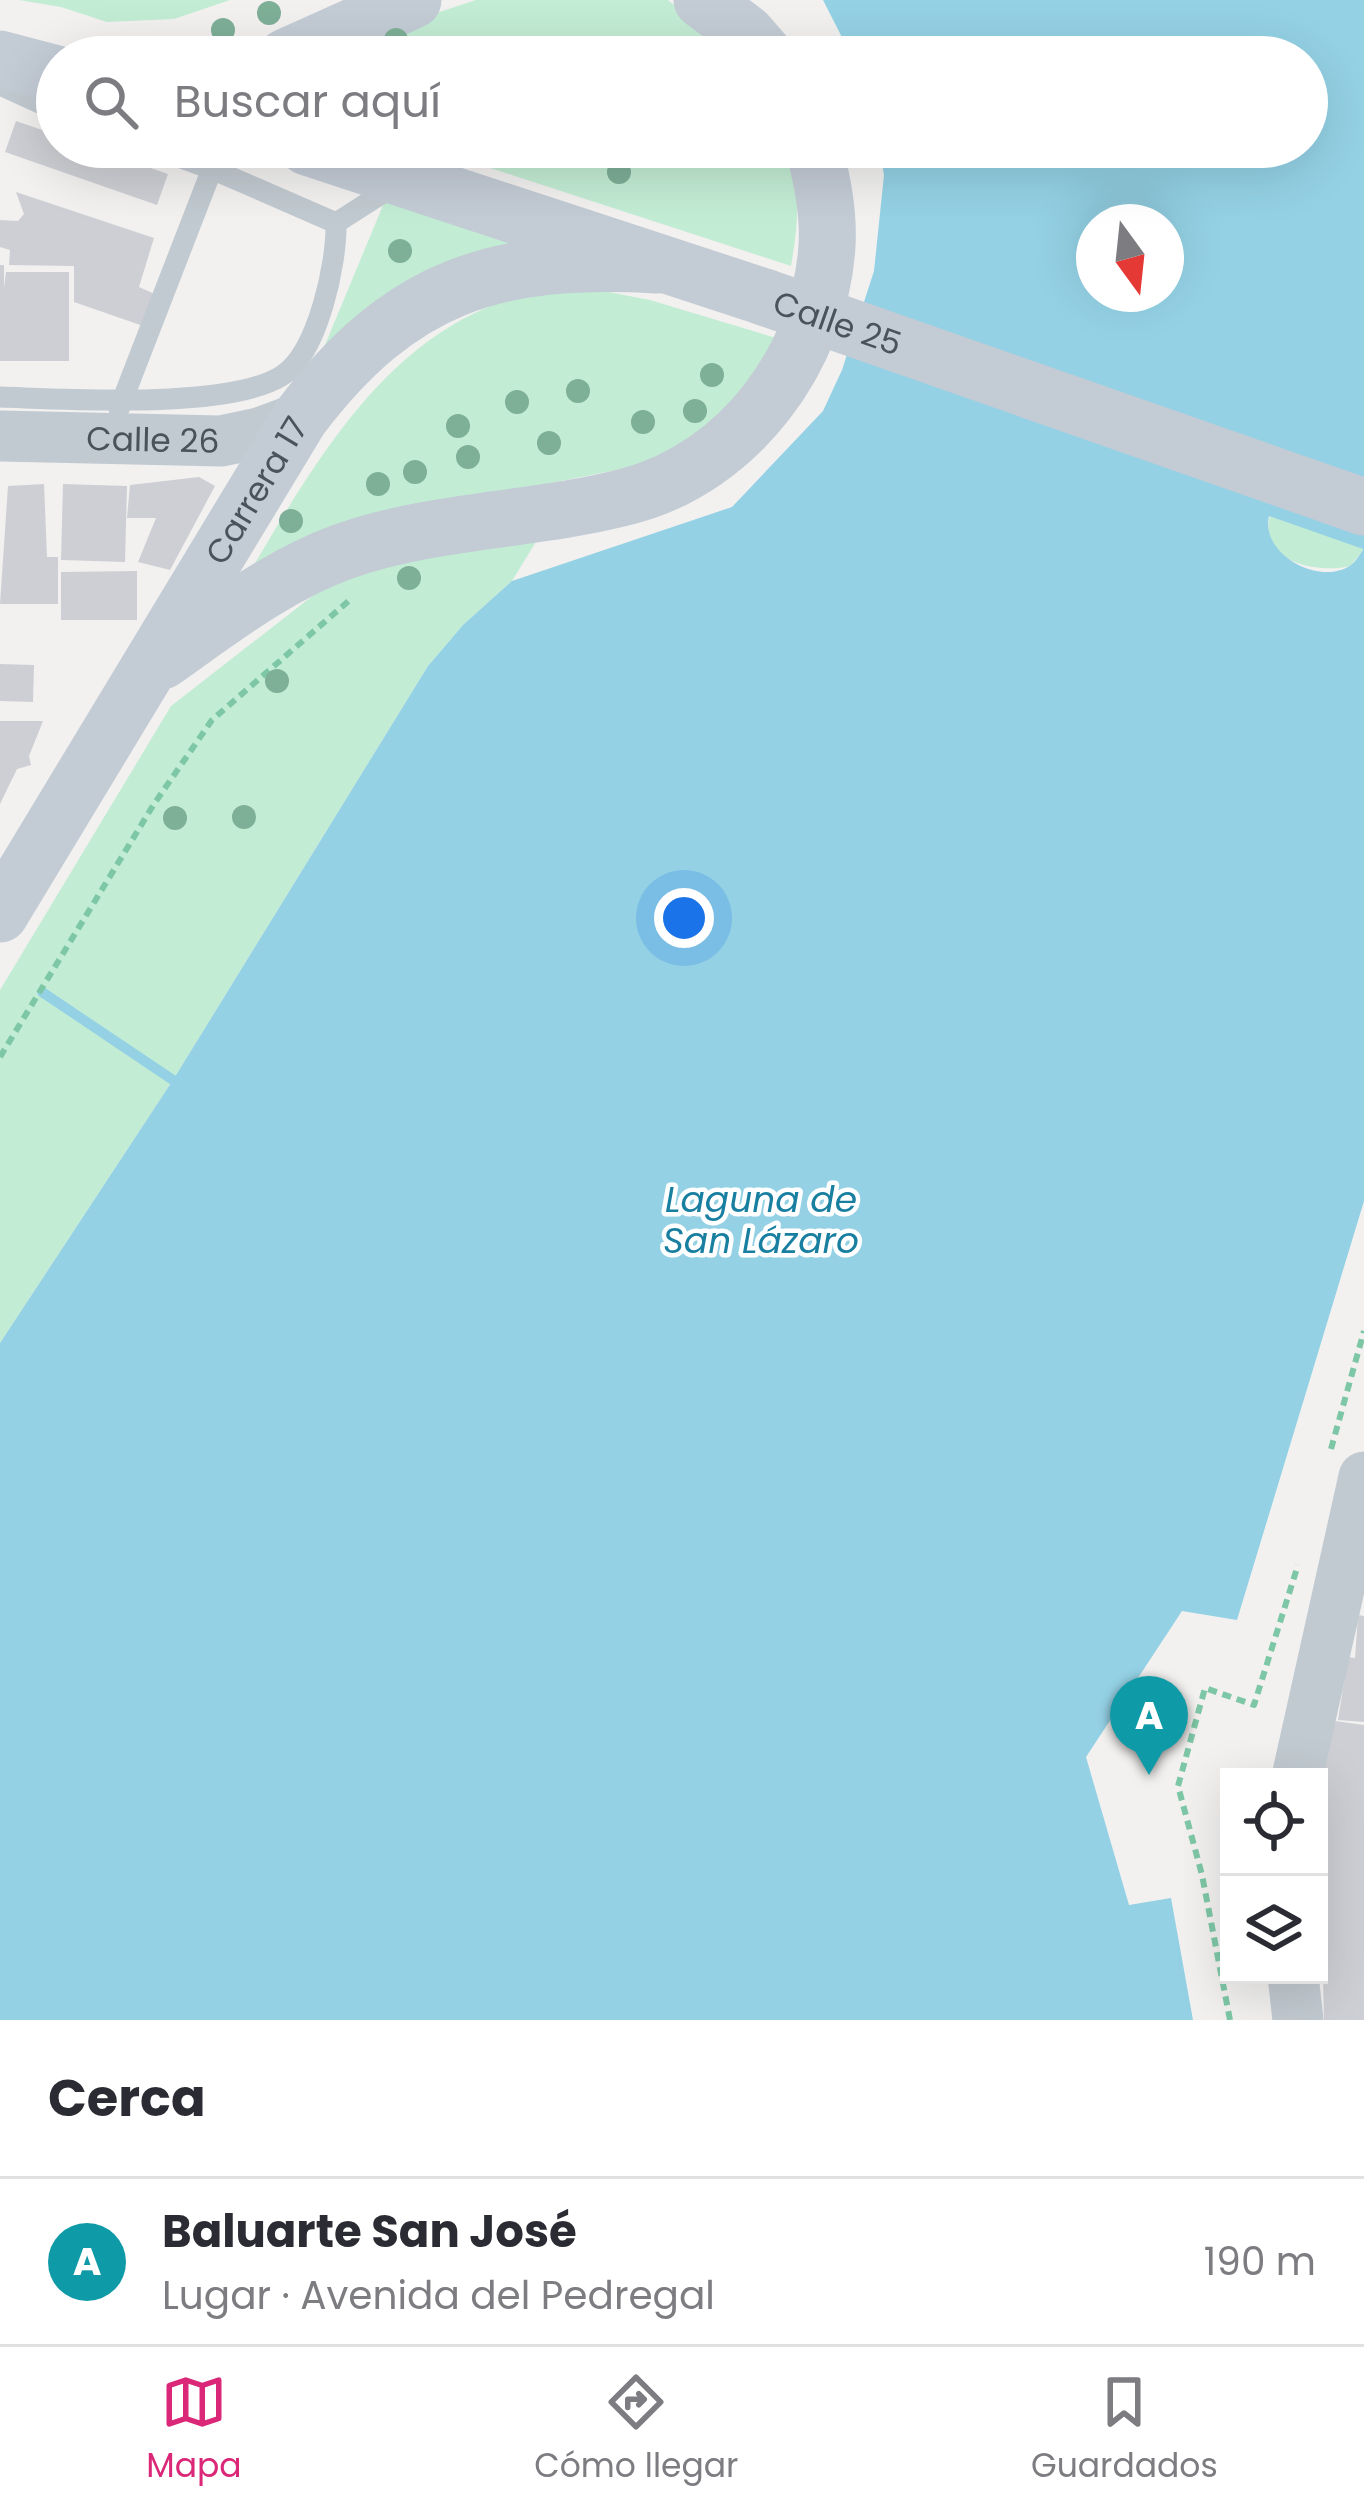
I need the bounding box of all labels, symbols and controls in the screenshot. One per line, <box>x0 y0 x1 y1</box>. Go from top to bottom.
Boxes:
search box <box>36 36 1328 168</box>
icon: search <box>78 69 144 135</box>
text: Buscar aquí <box>174 70 441 133</box>
north arrow <box>1076 204 1184 312</box>
street label: Calle 25 <box>767 279 908 367</box>
street label: Carrera 17 <box>194 408 319 573</box>
street label: Calle 26 <box>86 415 220 465</box>
your location <box>654 888 714 948</box>
water label: Laguna de San Lázaro <box>663 1174 859 1266</box>
pin: A <box>1110 1676 1188 1775</box>
map controls <box>1220 1768 1328 1984</box>
button: locate <box>1220 1768 1328 1876</box>
button: layers <box>1220 1876 1328 1984</box>
text: Cerca <box>48 2062 206 2134</box>
text: Baluarte San José <box>162 2200 577 2263</box>
text: A <box>73 2234 101 2289</box>
text: 190 m <box>1204 2234 1316 2289</box>
text: Lugar · Avenida del Pedregal <box>162 2268 715 2323</box>
tab: Mapa <box>146 2369 242 2491</box>
tab: Cómo llegar <box>534 2369 738 2491</box>
tab: Guardados <box>1031 2369 1218 2491</box>

